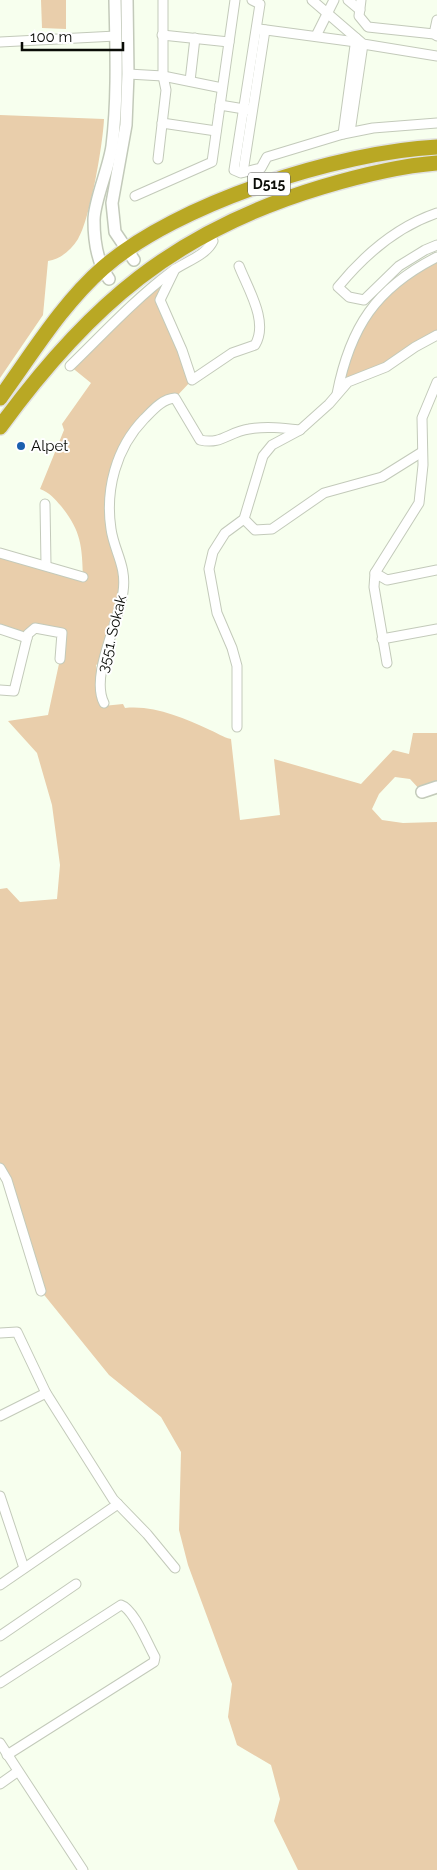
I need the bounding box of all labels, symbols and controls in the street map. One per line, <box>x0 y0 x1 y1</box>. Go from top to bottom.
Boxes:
scale bar <box>22 20 124 52</box>
text: 100 m <box>30 28 72 46</box>
road number: D515 <box>248 172 290 195</box>
place label: Alpet <box>31 437 68 455</box>
marker: Alpet <box>15 440 27 452</box>
street label: 3551. Sokak <box>94 593 130 675</box>

